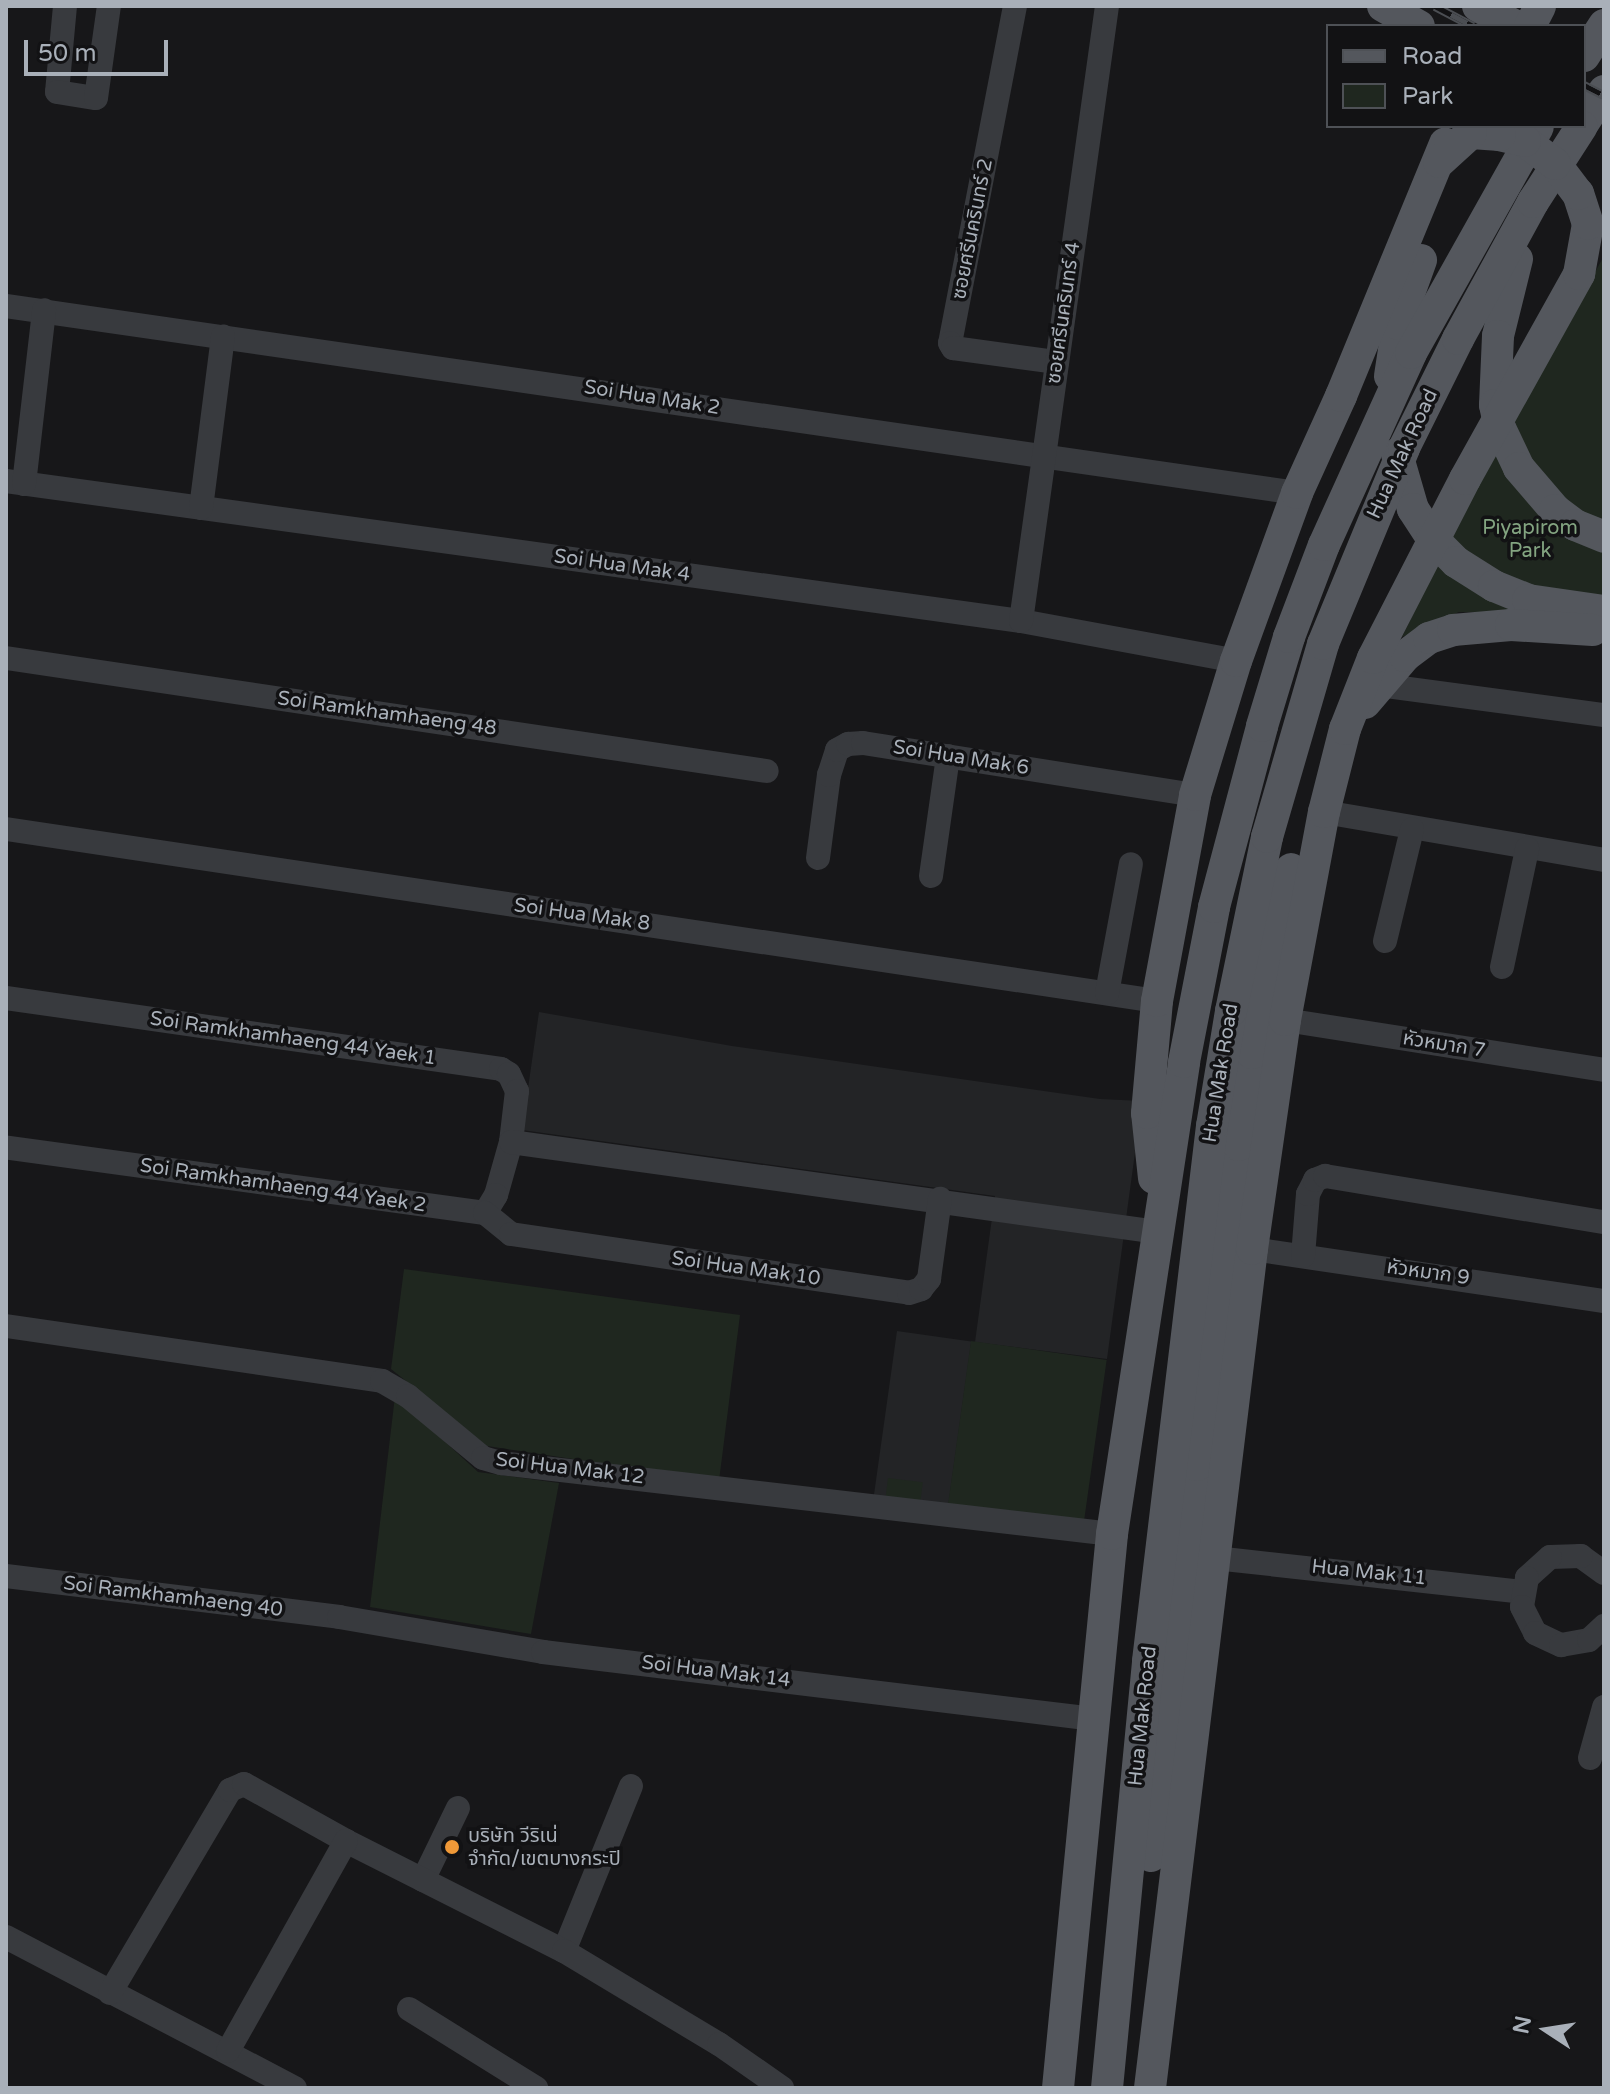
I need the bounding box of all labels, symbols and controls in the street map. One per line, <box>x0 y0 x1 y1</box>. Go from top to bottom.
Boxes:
scale bar <box>28 24 172 74</box>
legend <box>1326 24 1586 128</box>
text: 50 m <box>38 39 96 68</box>
text: Road <box>1402 42 1462 71</box>
text: Park <box>1402 82 1453 111</box>
street label: ซอยศรีนครินทร์ 2 <box>948 156 998 302</box>
street label: ซอยศรีนครินทร์ 4 <box>1042 240 1086 386</box>
street label: Soi Hua Mak 2 <box>582 375 722 421</box>
street label: Hua Mak Road <box>1362 385 1444 523</box>
park label: Piyapirom Park <box>1482 517 1578 564</box>
street label: Soi Hua Mak 4 <box>552 545 692 587</box>
street label: Soi Ramkhamhaeng 48 <box>276 687 498 741</box>
street label: Soi Hua Mak 6 <box>891 735 1031 781</box>
street label: Soi Hua Mak 8 <box>512 894 652 936</box>
street label: Hua Mak Road <box>1198 1002 1244 1144</box>
street label: Soi Ramkhamhaeng 44 Yaek 1 <box>148 1007 438 1071</box>
street label: หัวหมาก 7 <box>1401 1027 1487 1063</box>
street label: Soi Ramkhamhaeng 44 Yaek 2 <box>138 1154 428 1218</box>
street label: Soi Hua Mak 10 <box>670 1247 822 1291</box>
street label: หัวหมาก 9 <box>1385 1255 1471 1291</box>
street label: Soi Hua Mak 12 <box>494 1448 646 1490</box>
street label: Hua Mak 11 <box>1310 1555 1428 1591</box>
street label: Soi Ramkhamhaeng 40 <box>62 1572 284 1622</box>
street label: Hua Mak Road <box>1124 1645 1162 1787</box>
street label: Soi Hua Mak 14 <box>640 1651 792 1693</box>
place label: บริษัท วีริเน่ จำกัด/เขตบางกระปิ <box>468 1824 621 1871</box>
marker: บริษัท วีริเน่ จำกัด/เขตบางกระปิ <box>443 1838 461 1856</box>
north arrow <box>1506 1990 1586 2070</box>
text: N <box>1508 2014 1537 2036</box>

